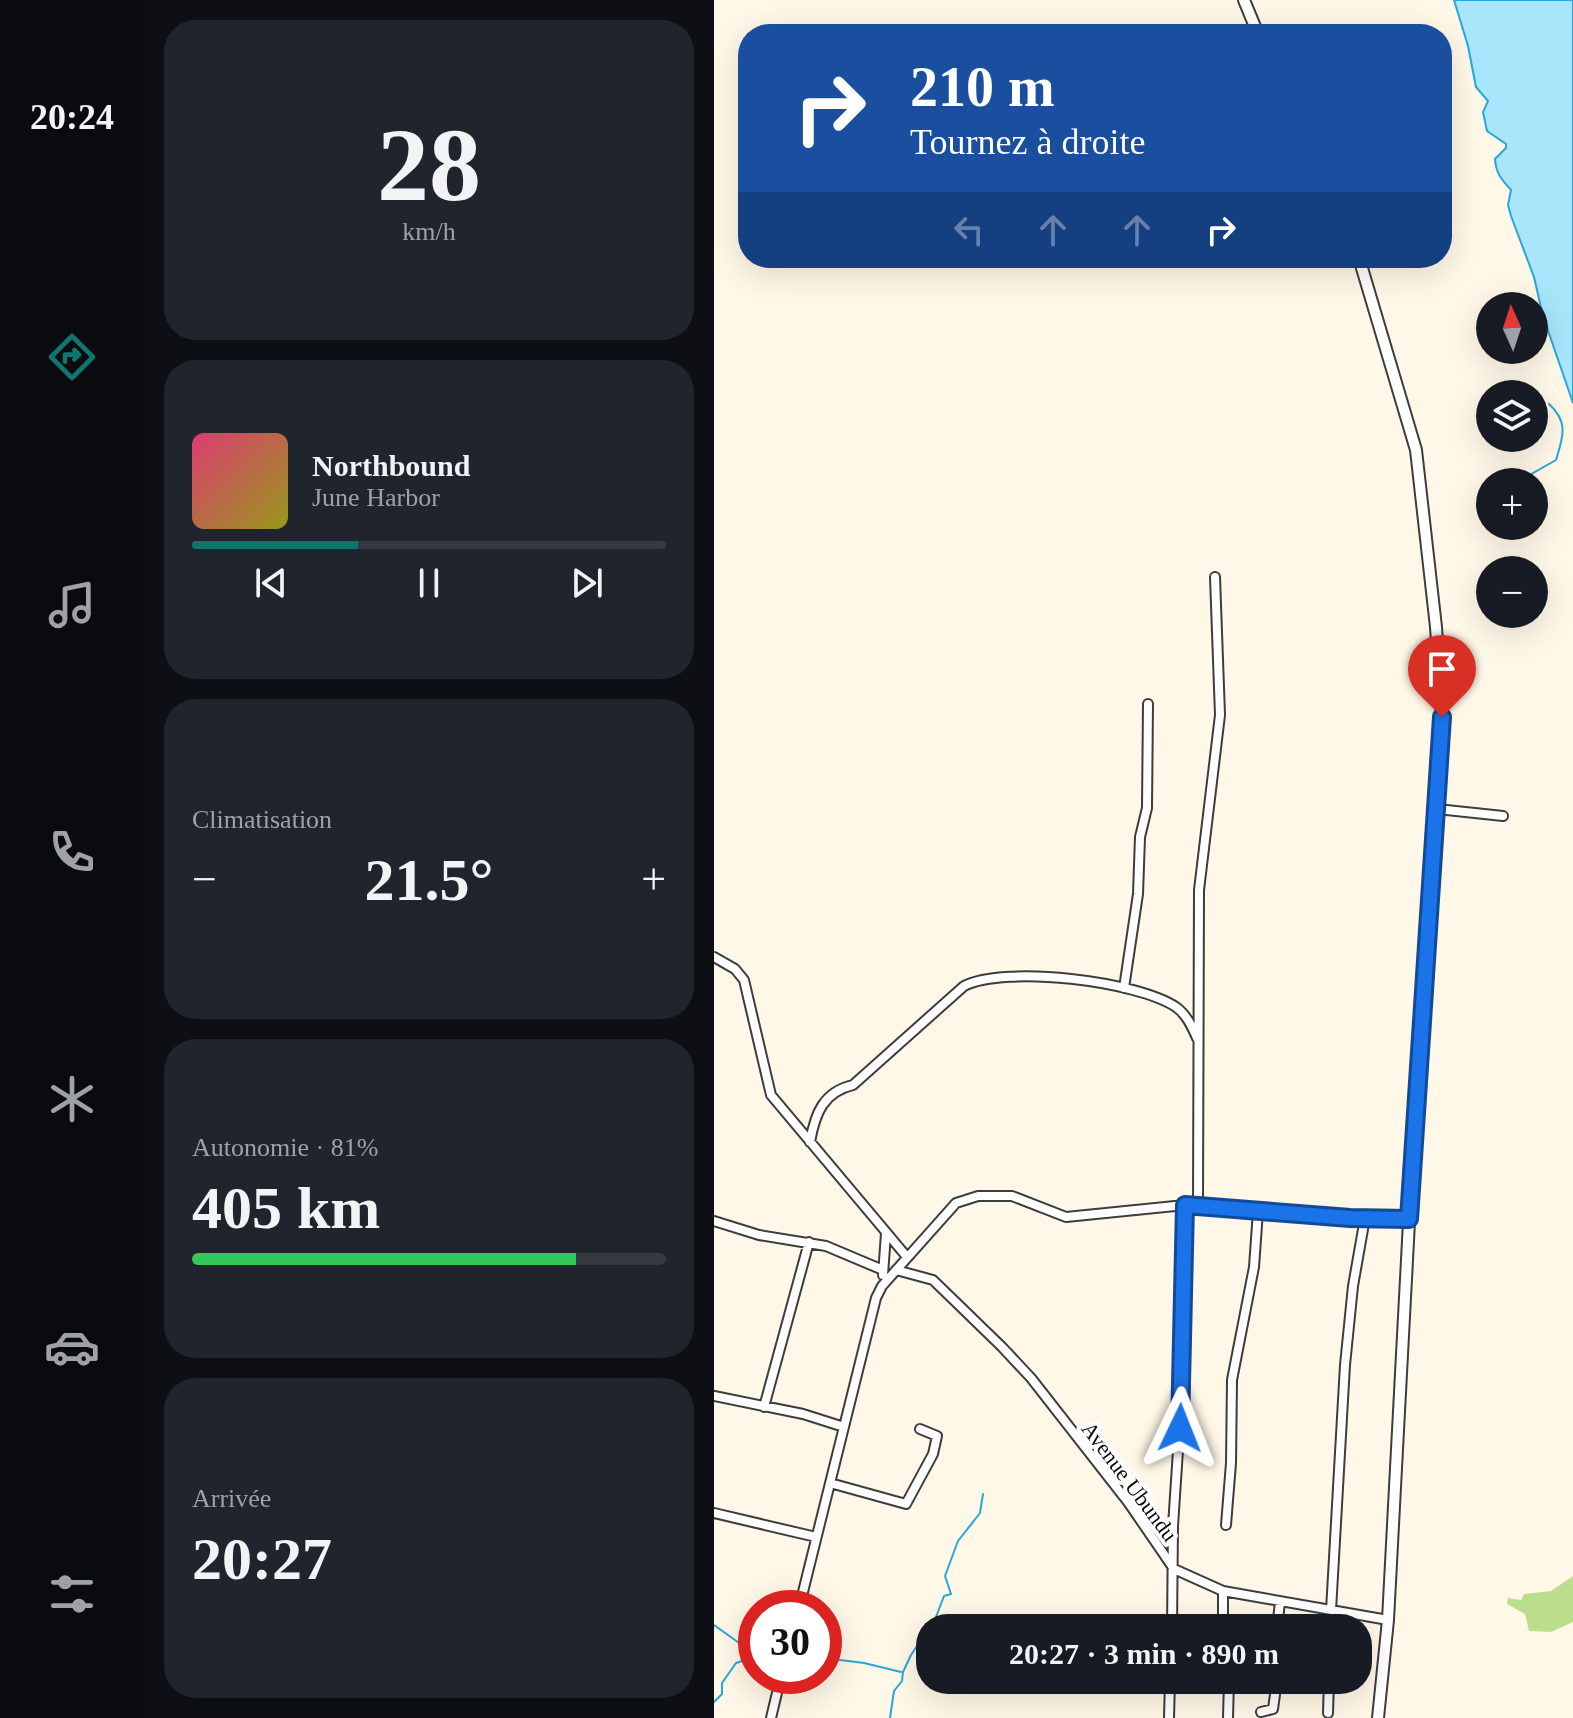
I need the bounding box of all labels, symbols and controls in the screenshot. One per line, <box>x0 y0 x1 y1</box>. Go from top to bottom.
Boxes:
icon: right <box>778 56 882 160</box>
text: 210 m <box>910 56 1055 118</box>
text: 20:24 <box>30 97 114 137</box>
text: 28 <box>377 107 481 222</box>
text: Tournez à droite <box>910 122 1145 162</box>
icon: left <box>947 208 991 252</box>
icon: ahead <box>1031 208 1075 252</box>
icon: ahead <box>1115 208 1159 252</box>
icon: right <box>1199 208 1243 252</box>
text: km/h <box>402 217 456 246</box>
north arrow <box>1476 292 1548 364</box>
map controls <box>1476 292 1548 628</box>
icon: directions <box>44 329 100 385</box>
button: layers <box>1476 380 1548 452</box>
text: Northbound <box>312 449 470 482</box>
button: + <box>1476 468 1548 540</box>
text: June Harbor <box>312 483 440 512</box>
button: − <box>1476 556 1548 628</box>
icon: previous <box>249 561 293 605</box>
icon: pause <box>407 561 451 605</box>
icon: next <box>565 561 609 605</box>
icon: music <box>44 577 100 633</box>
pin <box>1408 635 1476 717</box>
icon: arrive <box>1420 647 1464 691</box>
text: Climatisation <box>192 805 332 834</box>
icon: phone <box>44 824 100 880</box>
text: 21.5° <box>365 847 494 913</box>
text: − <box>192 855 217 904</box>
text: + <box>641 855 666 904</box>
icon: climate <box>44 1071 100 1127</box>
text: Autonomie · 81% <box>192 1133 378 1162</box>
text: 405 km <box>192 1175 380 1241</box>
icon: car <box>44 1319 100 1375</box>
position arrow <box>1138 1386 1222 1470</box>
street label: Avenue Ubundu <box>1077 1417 1183 1546</box>
text: Arrivée <box>192 1484 271 1513</box>
text: 20:27 <box>192 1526 332 1592</box>
icon: filters <box>44 1566 100 1622</box>
speed limit sign: 30 <box>738 1590 842 1694</box>
text: 20:27 · 3 min · 890 m <box>1009 1637 1279 1670</box>

